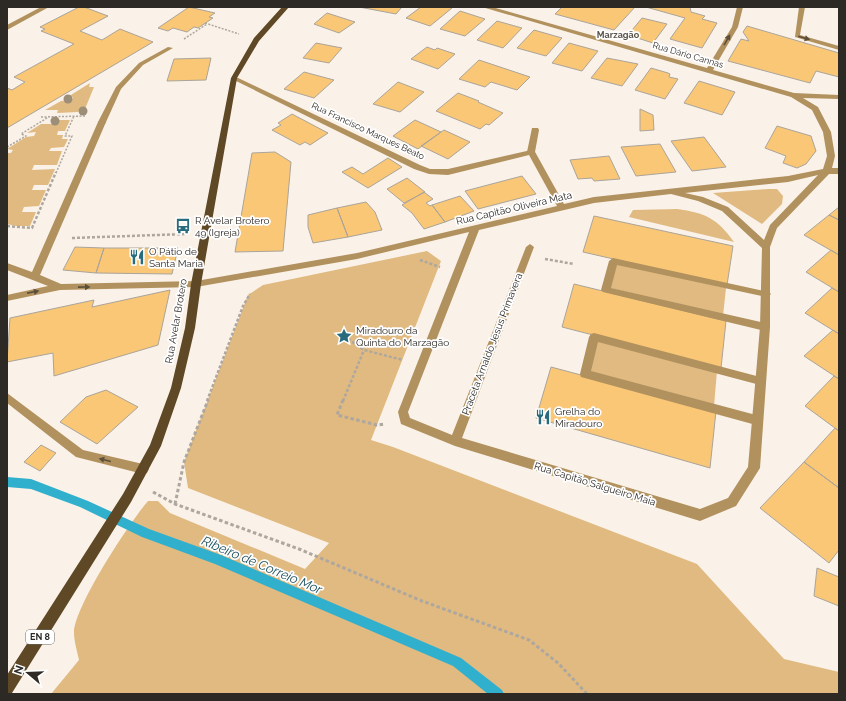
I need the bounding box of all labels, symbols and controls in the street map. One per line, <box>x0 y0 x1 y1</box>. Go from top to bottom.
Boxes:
district label: Marzagão <box>597 30 640 40</box>
one-way arrow <box>724 34 731 46</box>
one-way arrow <box>798 35 810 41</box>
street label: Rua Dário Cannas <box>651 40 725 70</box>
street label: Rua Francisco Marques Beato <box>310 100 426 162</box>
street label: Rua Capitão Oliveira Mata <box>455 189 573 227</box>
place label: R Avelar Brotero 49 (Igreja) <box>195 215 270 238</box>
bus stop icon: R Avelar Brotero 49 (Igreja) <box>174 217 192 235</box>
place label: O Pátio de Santa Maria <box>149 246 203 269</box>
restaurant icon: O Pátio de Santa Maria <box>128 248 146 266</box>
street label: Praceta Arnaldo Jesus Primavera <box>460 271 524 417</box>
street label: Rua Avelar Brotero <box>163 278 189 364</box>
one-way arrow <box>78 283 90 290</box>
one-way arrow <box>27 289 40 295</box>
place label: Miradouro da Quinta do Marzagão <box>356 325 449 348</box>
place icon: Miradouro da Quinta do Marzagão <box>335 327 353 345</box>
place label: Grelha do Miradouro <box>555 406 602 429</box>
restaurant icon: Grelha do Miradouro <box>534 408 552 426</box>
one-way arrow <box>99 457 111 463</box>
street label: Rua Capitão Salgueiro Maia <box>533 460 657 508</box>
water label: Ribeiro de Correio Mor <box>200 533 325 597</box>
road number: EN 8 <box>26 630 54 644</box>
north arrow <box>8 653 48 693</box>
text: N <box>12 664 27 676</box>

